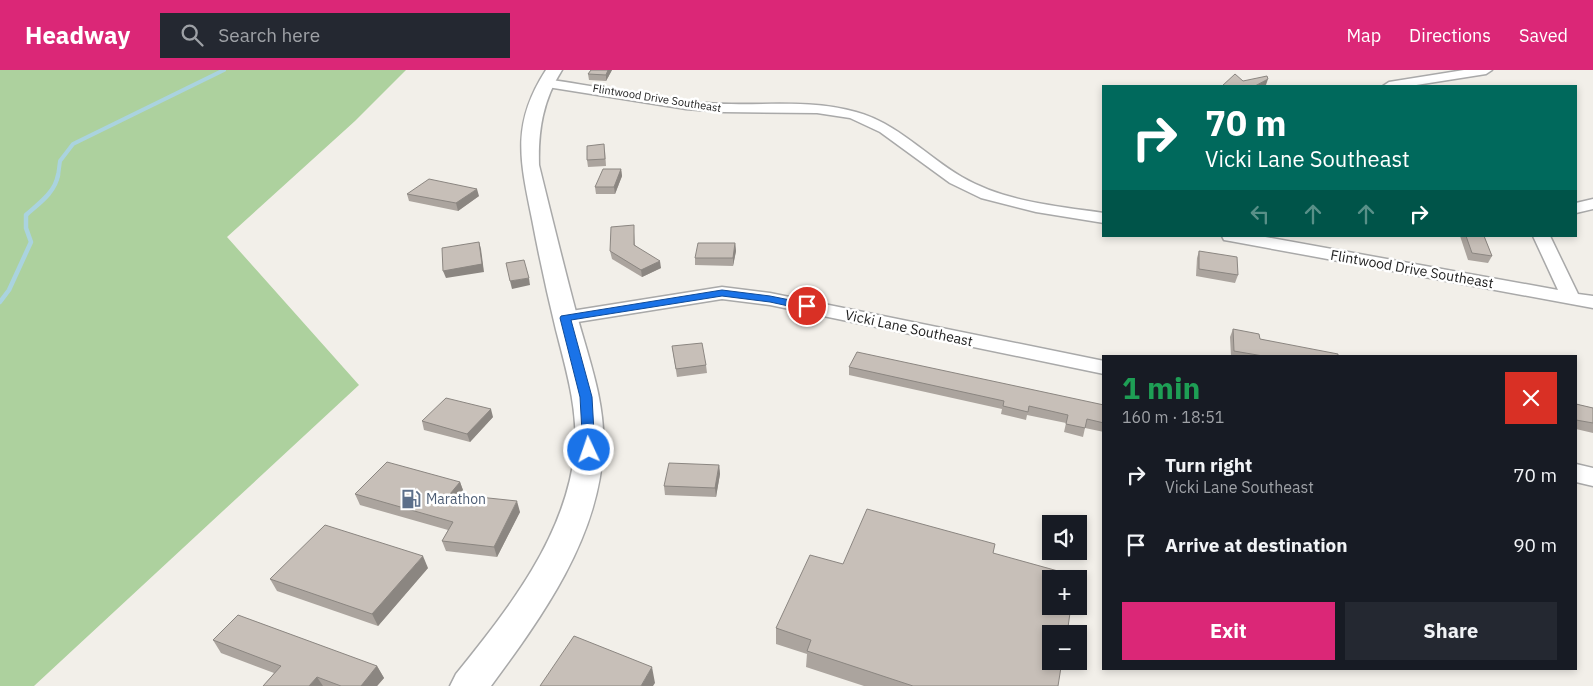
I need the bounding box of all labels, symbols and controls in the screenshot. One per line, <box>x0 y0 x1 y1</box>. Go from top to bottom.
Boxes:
search box <box>160 13 510 58</box>
text: Headway <box>25 19 130 51</box>
icon: search <box>178 21 206 49</box>
text: Search here <box>218 23 320 47</box>
text: Map <box>1346 24 1381 47</box>
text: Directions <box>1409 24 1491 47</box>
text: Saved <box>1519 24 1568 47</box>
street label: Flintwood Drive Southeast <box>592 81 722 115</box>
text: 70 m <box>1205 100 1287 146</box>
icon: right <box>1122 105 1187 170</box>
text: Vicki Lane Southeast <box>1205 144 1410 173</box>
icon: left <box>1246 200 1274 228</box>
icon: ahead <box>1299 200 1327 228</box>
icon: ahead <box>1352 200 1380 228</box>
icon: right <box>1405 200 1433 228</box>
street label: Flintwood Drive Southeast <box>1329 246 1495 292</box>
pin <box>786 285 828 327</box>
icon: arrive <box>793 292 821 320</box>
street label: Vicki Lane Southeast <box>843 306 975 350</box>
text: 1 min <box>1122 368 1200 407</box>
button: close <box>1505 372 1557 424</box>
text: 160 m · 18:51 <box>1122 407 1224 427</box>
position arrow <box>562 423 614 475</box>
text: Turn right <box>1165 453 1252 477</box>
icon: right <box>1122 461 1150 489</box>
text: 70 m <box>1513 463 1557 487</box>
text: Vicki Lane Southeast <box>1165 477 1314 497</box>
fuel station icon: Marathon <box>400 488 422 510</box>
place label: Marathon <box>426 490 486 508</box>
map controls <box>1042 515 1087 670</box>
button: sound <box>1042 515 1087 560</box>
icon: arrive <box>1122 531 1150 559</box>
text: Arrive at destination <box>1165 533 1348 557</box>
text: 90 m <box>1513 533 1557 557</box>
button: + <box>1042 570 1087 615</box>
button: Exit <box>1122 602 1335 660</box>
button: Share <box>1345 602 1557 660</box>
button: − <box>1042 625 1087 670</box>

